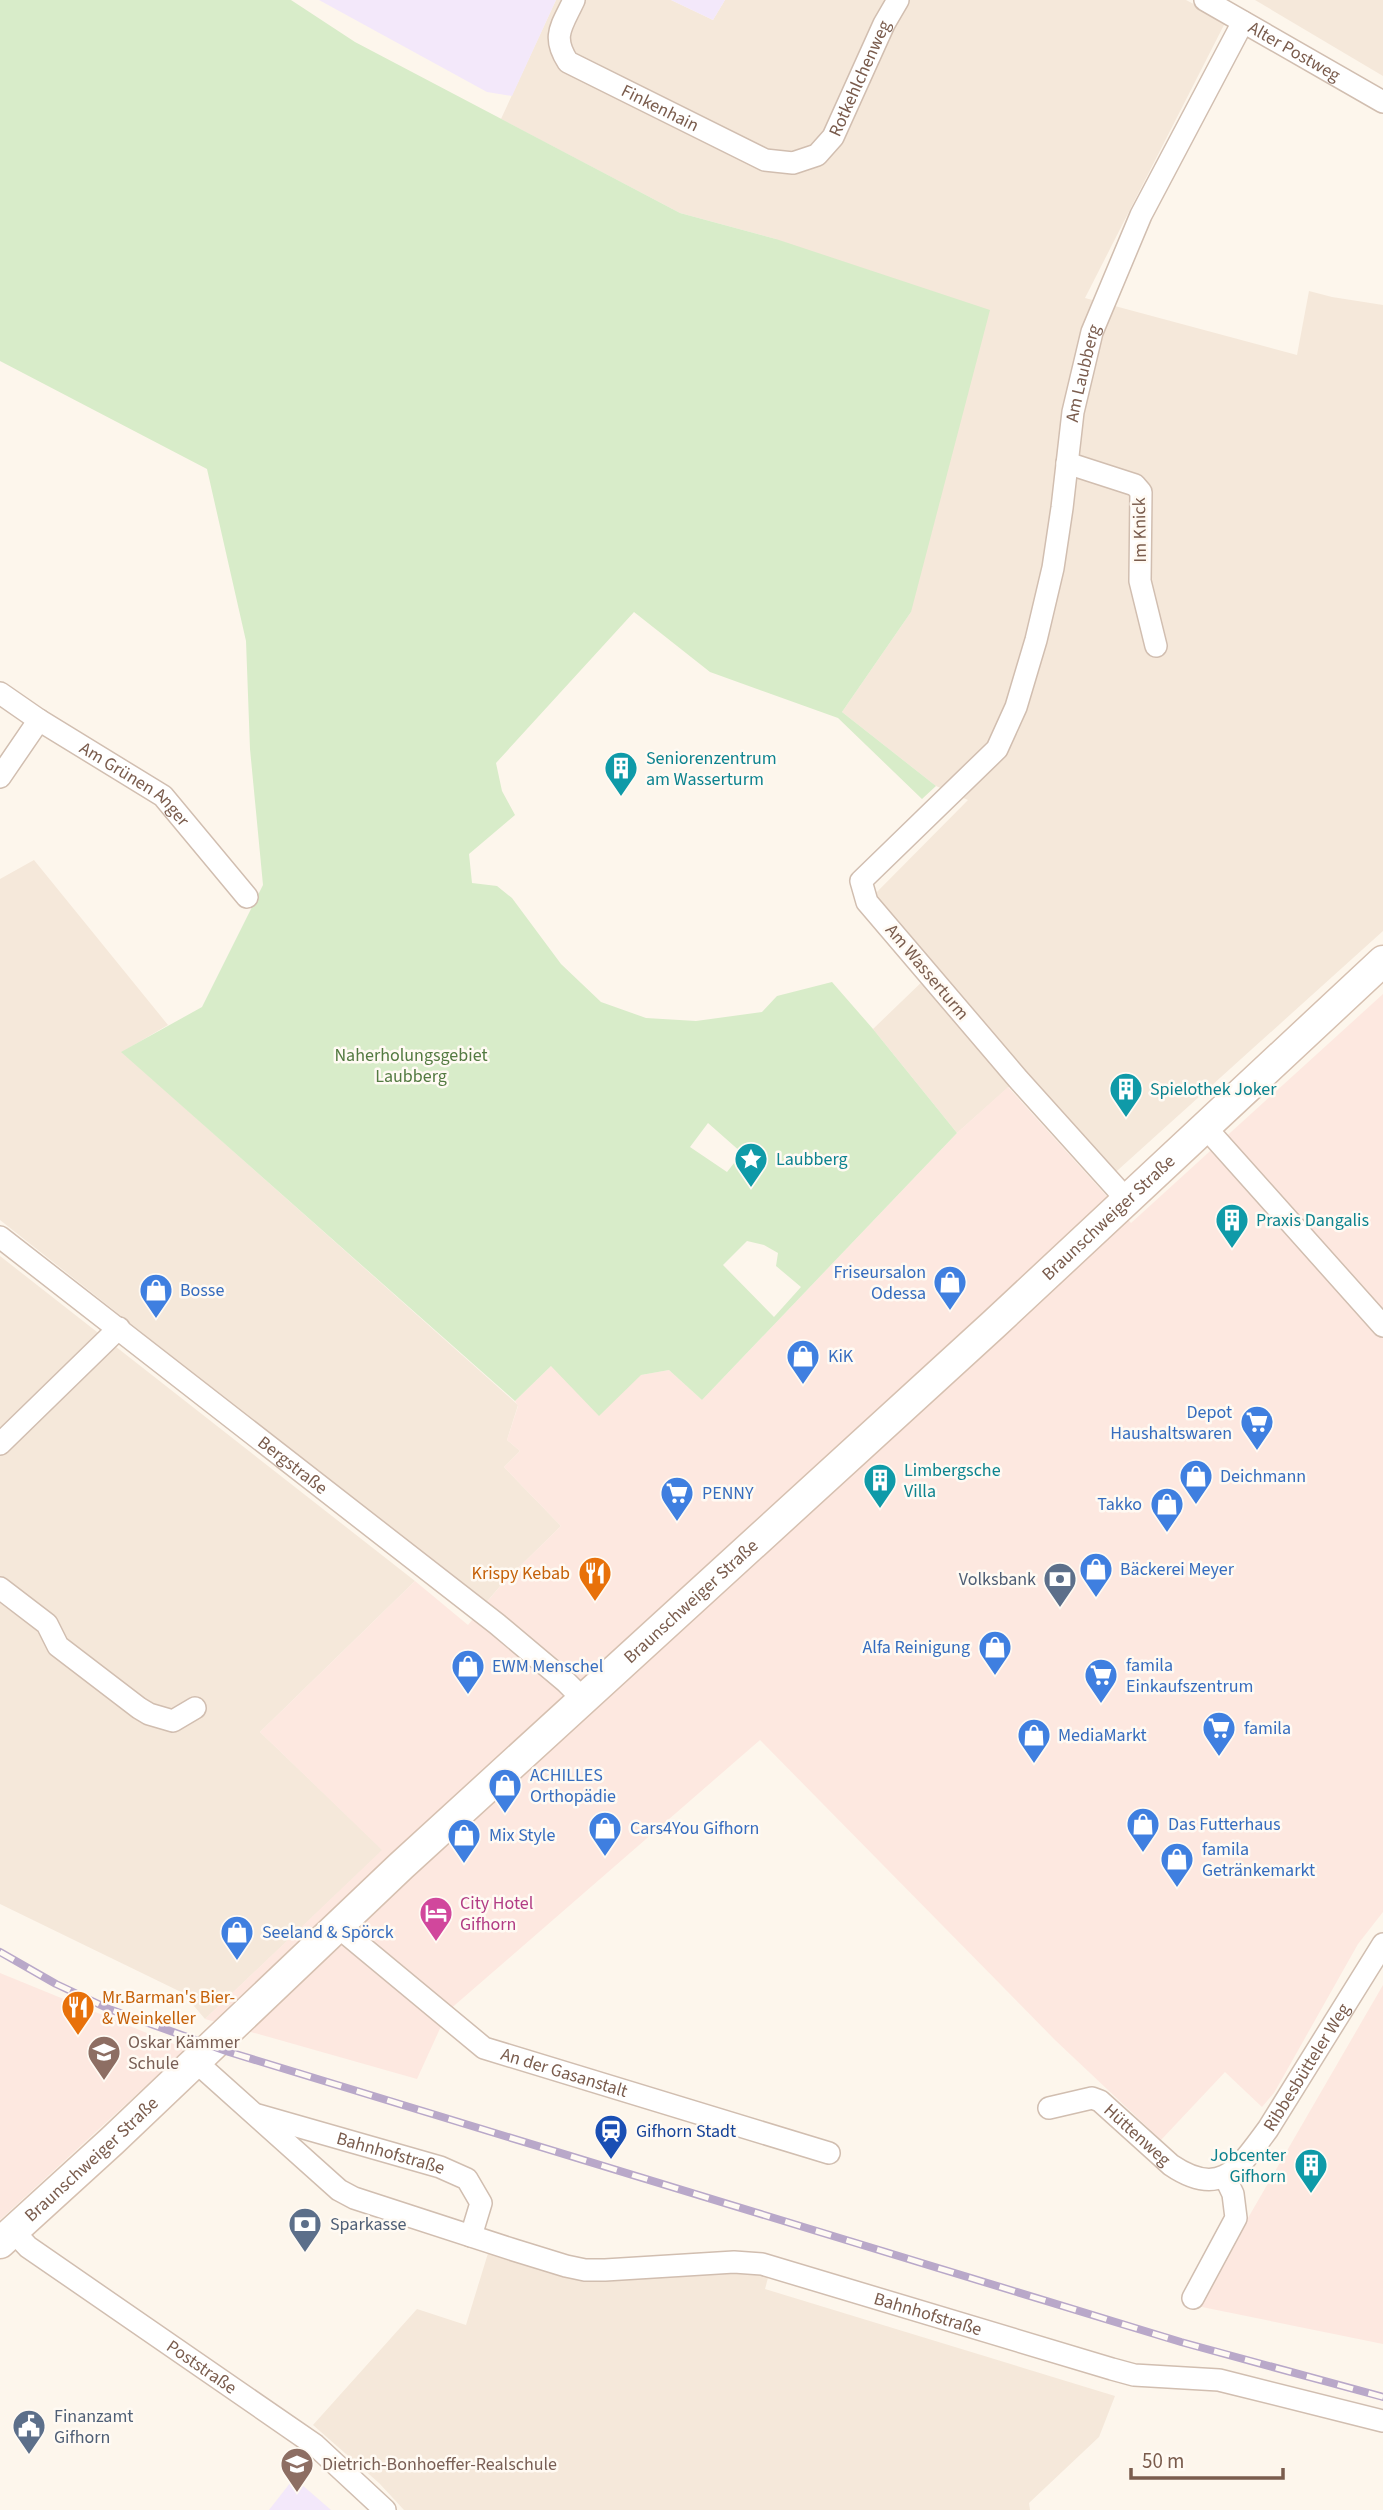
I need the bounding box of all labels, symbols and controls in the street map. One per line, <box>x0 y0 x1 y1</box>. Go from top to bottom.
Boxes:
street label: Alter Postweg <box>1244 15 1345 88</box>
street label: Rotkehlchenweg <box>822 16 897 140</box>
street label: Finkenhain <box>617 78 703 138</box>
street label: Am Laubberg <box>1059 320 1106 424</box>
street label: Im Knick <box>1127 497 1153 563</box>
street label: Am Grünen Anger <box>75 735 196 832</box>
place label: Seniorenzentrum am Wasserturm <box>646 746 777 792</box>
building icon: Seniorenzentrum am Wasserturm <box>602 749 640 798</box>
street label: Am Wasserturm <box>879 919 975 1025</box>
park label: Naherholungsgebiet Laubberg <box>334 1043 488 1089</box>
building icon: Spielothek Joker <box>1107 1070 1145 1119</box>
place label: Spielothek Joker <box>1150 1077 1277 1102</box>
place icon: Laubberg <box>732 1140 770 1189</box>
place label: Laubberg <box>776 1147 848 1172</box>
street label: Braunschweiger Straße <box>1036 1149 1180 1286</box>
building icon: Praxis Dangalis <box>1213 1201 1251 1250</box>
place label: Praxis Dangalis <box>1256 1208 1369 1233</box>
place label: Friseursalon Odessa <box>834 1260 926 1306</box>
shop icon: Friseursalon Odessa <box>931 1263 969 1312</box>
shop icon: Bosse <box>137 1271 175 1320</box>
place label: Bosse <box>180 1278 224 1303</box>
shop icon: KiK <box>784 1337 822 1386</box>
place label: KiK <box>828 1344 854 1369</box>
place label: Depot Haushaltswaren <box>1110 1400 1232 1446</box>
supermarket icon: Depot Haushaltswaren <box>1238 1403 1276 1452</box>
street label: Bergstraße <box>253 1430 333 1500</box>
shop icon: Deichmann <box>1177 1457 1215 1506</box>
place label: Limbergsche Villa <box>904 1458 1001 1504</box>
building icon: Limbergsche Villa <box>861 1461 899 1510</box>
place label: Deichmann <box>1220 1464 1306 1489</box>
supermarket icon: PENNY <box>658 1474 696 1523</box>
place label: PENNY <box>702 1481 754 1506</box>
shop icon: Takko <box>1148 1485 1186 1534</box>
place label: Takko <box>1097 1492 1142 1517</box>
street label: Braunschweiger Straße <box>618 1533 764 1669</box>
shop icon: Bäckerei Meyer <box>1077 1550 1115 1599</box>
restaurant icon: Krispy Kebab <box>576 1554 614 1603</box>
place label: Bäckerei Meyer <box>1120 1557 1235 1582</box>
bank icon: Volksbank <box>1041 1560 1079 1609</box>
place label: Krispy Kebab <box>471 1561 570 1586</box>
place label: Volksbank <box>959 1567 1036 1592</box>
shop icon: Alfa Reinigung <box>976 1628 1014 1677</box>
place label: Alfa Reinigung <box>863 1635 970 1660</box>
shop icon: EWM Menschel <box>449 1647 487 1696</box>
place label: famila Einkaufszentrum <box>1126 1653 1253 1699</box>
place label: EWM Menschel <box>492 1654 603 1679</box>
supermarket icon: famila Einkaufszentrum <box>1082 1656 1120 1705</box>
supermarket icon: famila <box>1200 1709 1238 1758</box>
shop icon: MediaMarkt <box>1015 1716 1053 1765</box>
place label: famila <box>1244 1716 1291 1741</box>
place label: MediaMarkt <box>1058 1723 1147 1748</box>
place label: ACHILLES Orthopädie <box>530 1763 616 1809</box>
shop icon: ACHILLES Orthopädie <box>486 1766 524 1815</box>
shop icon: Das Futterhaus <box>1124 1805 1162 1854</box>
shop icon: Cars4You Gifhorn <box>586 1809 624 1858</box>
place label: Das Futterhaus <box>1168 1812 1281 1837</box>
shop icon: Mix Style <box>445 1816 483 1865</box>
place label: Cars4You Gifhorn <box>630 1816 759 1841</box>
place label: Mix Style <box>489 1823 555 1848</box>
place label: famila Getränkemarkt <box>1202 1837 1315 1883</box>
shop icon: famila Getränkemarkt <box>1158 1840 1196 1889</box>
place label: City Hotel Gifhorn <box>460 1891 533 1937</box>
hotel icon: City Hotel Gifhorn <box>417 1894 455 1943</box>
shop icon: Seeland & Spörck <box>218 1913 256 1962</box>
place label: Seeland & Spörck <box>262 1920 394 1945</box>
place label: Mr.Barman's Bier- & Weinkeller <box>102 1985 235 2031</box>
restaurant icon: Mr.Barman's Bier- & Weinkeller <box>59 1988 97 2037</box>
street label: Ribbesbütteler Weg <box>1257 1998 1356 2136</box>
place label: Oskar Kämmer Schule <box>128 2030 240 2076</box>
school or university icon: Oskar Kämmer Schule <box>85 2033 123 2082</box>
street label: An der Gasanstalt <box>498 2041 631 2104</box>
street label: Braunschweiger Straße <box>19 2091 164 2227</box>
street label: Hüttenweg <box>1098 2098 1176 2172</box>
station icon: Gifhorn Stadt <box>592 2112 630 2161</box>
place label: Gifhorn Stadt <box>636 2119 736 2144</box>
street label: Bahnhofstraße <box>334 2126 449 2180</box>
place label: Jobcenter Gifhorn <box>1210 2143 1287 2189</box>
building icon: Jobcenter Gifhorn <box>1292 2146 1330 2195</box>
bank icon: Sparkasse <box>286 2205 324 2254</box>
place label: Sparkasse <box>330 2212 407 2237</box>
street label: Bahnhofstraße <box>871 2286 985 2342</box>
street label: Poststraße <box>162 2334 242 2400</box>
place label: Finanzamt Gifhorn <box>54 2404 133 2450</box>
public building icon: Finanzamt Gifhorn <box>10 2407 48 2456</box>
scale bar <box>1131 2436 1283 2480</box>
school or university icon: Dietrich-Bonhoeffer-Realschule <box>278 2445 316 2494</box>
text: 50 m <box>1142 2446 1184 2476</box>
place label: Dietrich-Bonhoeffer-Realschule <box>322 2452 557 2477</box>

